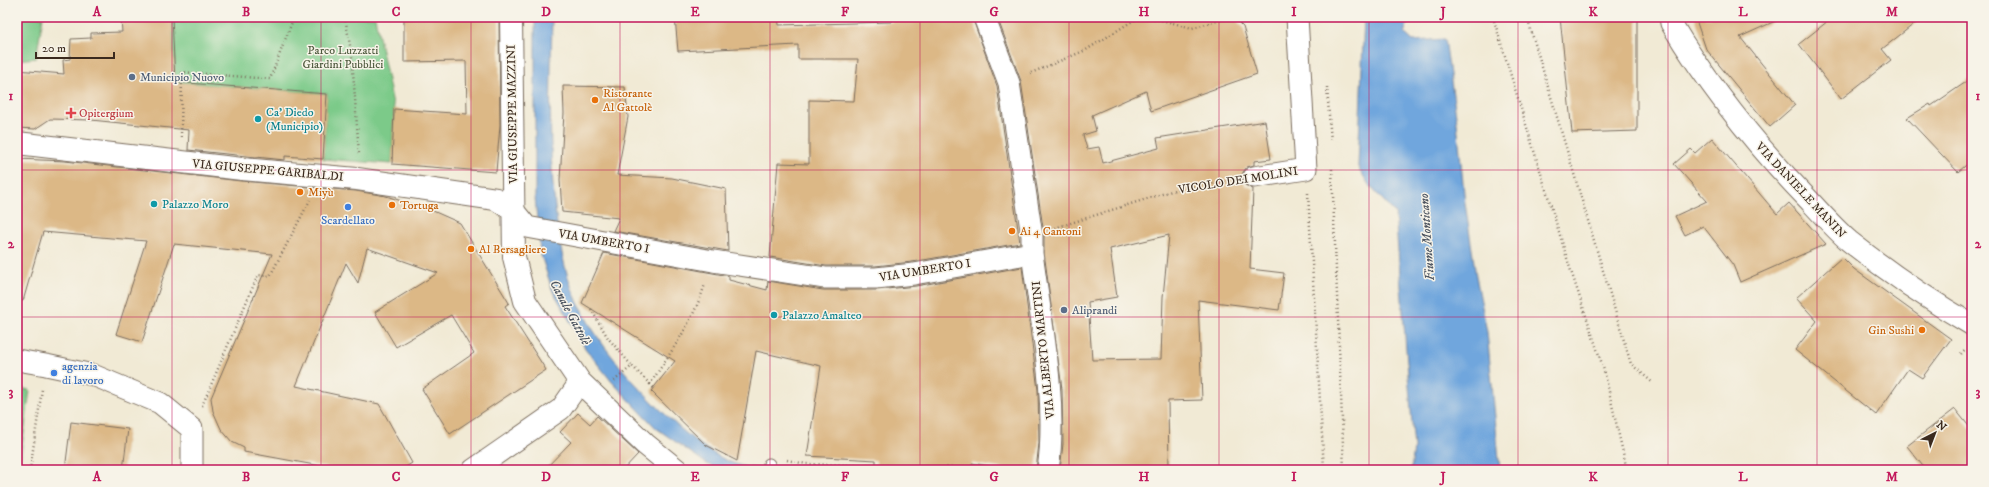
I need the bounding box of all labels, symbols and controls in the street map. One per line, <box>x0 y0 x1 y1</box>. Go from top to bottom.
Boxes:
text: A <box>92 4 102 20</box>
text: B <box>242 4 250 20</box>
text: C <box>392 4 401 20</box>
text: D <box>541 4 551 20</box>
text: E <box>690 4 700 20</box>
text: F <box>841 4 850 20</box>
text: G <box>989 4 999 20</box>
text: H <box>1139 4 1150 20</box>
text: I <box>1291 4 1297 20</box>
text: J <box>1438 4 1446 21</box>
text: K <box>1588 4 1598 20</box>
text: L <box>1738 4 1748 20</box>
text: M <box>1886 4 1898 20</box>
scale bar <box>36 34 114 60</box>
text: 20 m <box>42 41 66 56</box>
park label: Parco Luzzatti Giardini Pubblici <box>303 43 383 72</box>
street label: VIA GIUSEPPE MAZZINI <box>504 44 521 185</box>
place label: Municipio Nuovo <box>140 70 224 85</box>
marker: Municipio Nuovo <box>127 72 137 82</box>
place label: Ristorante Al Gattolè <box>603 86 652 115</box>
text: 1 <box>9 88 14 104</box>
text: 1 <box>1976 88 1981 104</box>
marker: Ristorante Al Gattolè <box>590 95 600 105</box>
place label: Ca' Diedo (Municipio) <box>266 105 323 134</box>
place label: Opitergium <box>79 106 134 121</box>
marker: Opitergium <box>66 108 76 118</box>
marker: Ca' Diedo (Municipio) <box>253 114 263 124</box>
street label: VIA DANIELE MANIN <box>1752 139 1849 241</box>
street label: VIA GIUSEPPE GARIBALDI <box>191 156 344 185</box>
street label: VICOLO DEI MOLINI <box>1176 164 1299 198</box>
place label: Miyù <box>308 185 334 200</box>
marker: Miyù <box>295 187 305 197</box>
water label: Fiume Monticano <box>1416 193 1438 281</box>
place label: Palazzo Moro <box>162 197 229 212</box>
place label: Tortuga <box>400 198 440 213</box>
marker: Palazzo Moro <box>149 199 159 209</box>
marker: Tortuga <box>387 200 397 210</box>
marker: Scardellato <box>343 202 353 212</box>
place label: Scardellato <box>321 213 375 228</box>
place label: Ai 4 Cantoni <box>1020 224 1081 239</box>
street label: VIA UMBERTO I <box>556 226 651 257</box>
marker: Ai 4 Cantoni <box>1007 226 1017 236</box>
text: 2 <box>8 236 15 252</box>
text: 2 <box>1975 236 1982 252</box>
place label: Al Bersagliere <box>479 242 546 257</box>
marker: Al Bersagliere <box>466 244 476 254</box>
street label: VIA UMBERTO I <box>877 256 972 285</box>
water label: Canale Gattolè <box>546 277 594 348</box>
street label: VIA ALBERTO MARTINI <box>1029 280 1058 421</box>
place label: Aliprandi <box>1072 303 1117 318</box>
marker: Aliprandi <box>1059 305 1069 315</box>
place label: Palazzo Amalteo <box>782 308 862 323</box>
marker: Palazzo Amalteo <box>769 310 779 320</box>
place label: Gin Sushi <box>1868 323 1914 338</box>
marker: Gin Sushi <box>1917 325 1927 335</box>
place label: agenzia di lavoro <box>62 359 104 388</box>
marker: agenzia di lavoro <box>49 368 59 378</box>
text: 3 <box>9 384 14 400</box>
text: 3 <box>1976 384 1981 400</box>
north arrow <box>1915 413 1955 453</box>
text: N <box>1933 418 1949 435</box>
text: A <box>92 469 102 485</box>
text: B <box>242 469 250 485</box>
text: C <box>392 469 401 485</box>
text: D <box>541 469 551 485</box>
text: E <box>690 469 700 485</box>
text: F <box>841 469 850 485</box>
text: G <box>989 469 999 485</box>
text: H <box>1139 469 1150 485</box>
text: I <box>1291 469 1297 485</box>
text: J <box>1438 469 1446 486</box>
text: K <box>1588 469 1598 485</box>
text: L <box>1738 469 1748 485</box>
text: M <box>1886 469 1898 485</box>

